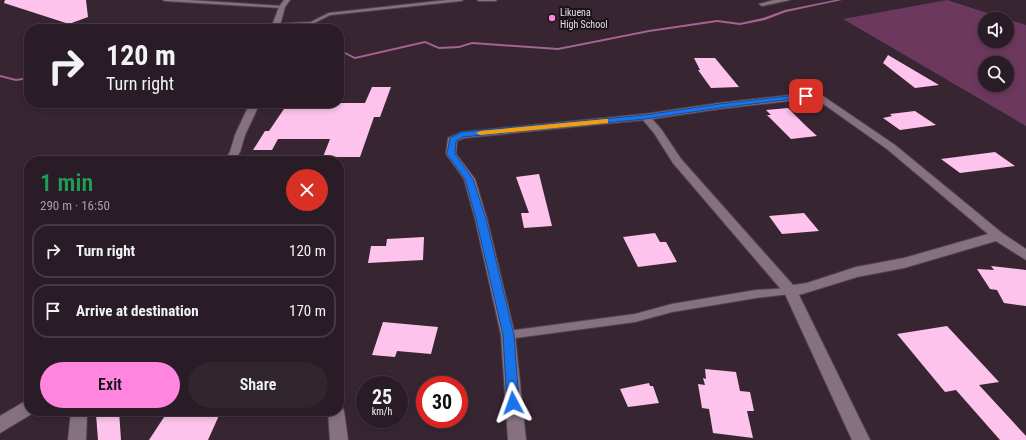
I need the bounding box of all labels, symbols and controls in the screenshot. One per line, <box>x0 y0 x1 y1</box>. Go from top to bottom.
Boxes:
place label: Likuena High School <box>560 7 608 30</box>
map controls <box>978 12 1014 92</box>
button: sound <box>978 12 1014 48</box>
marker: Likuena High School <box>547 13 557 23</box>
text: 120 m <box>106 39 176 72</box>
icon: right <box>40 40 92 92</box>
button: search <box>978 56 1014 92</box>
text: Turn right <box>106 73 174 94</box>
pin <box>789 79 823 113</box>
icon: arrive <box>795 85 817 107</box>
text: 1 min <box>40 169 93 197</box>
button: close <box>286 169 328 211</box>
text: 290 m · 16:50 <box>40 198 110 213</box>
icon: right <box>42 240 64 262</box>
text: Turn right <box>76 242 135 260</box>
text: 120 m <box>289 242 326 260</box>
icon: arrive <box>42 300 64 322</box>
text: Arrive at destination <box>76 302 199 320</box>
text: 170 m <box>289 302 326 320</box>
button: Exit <box>40 362 180 408</box>
button: Share <box>188 362 328 408</box>
speed limit sign: 30 <box>416 376 468 428</box>
position arrow <box>492 382 534 424</box>
text: 25 <box>372 385 392 409</box>
text: km/h <box>372 406 392 417</box>

